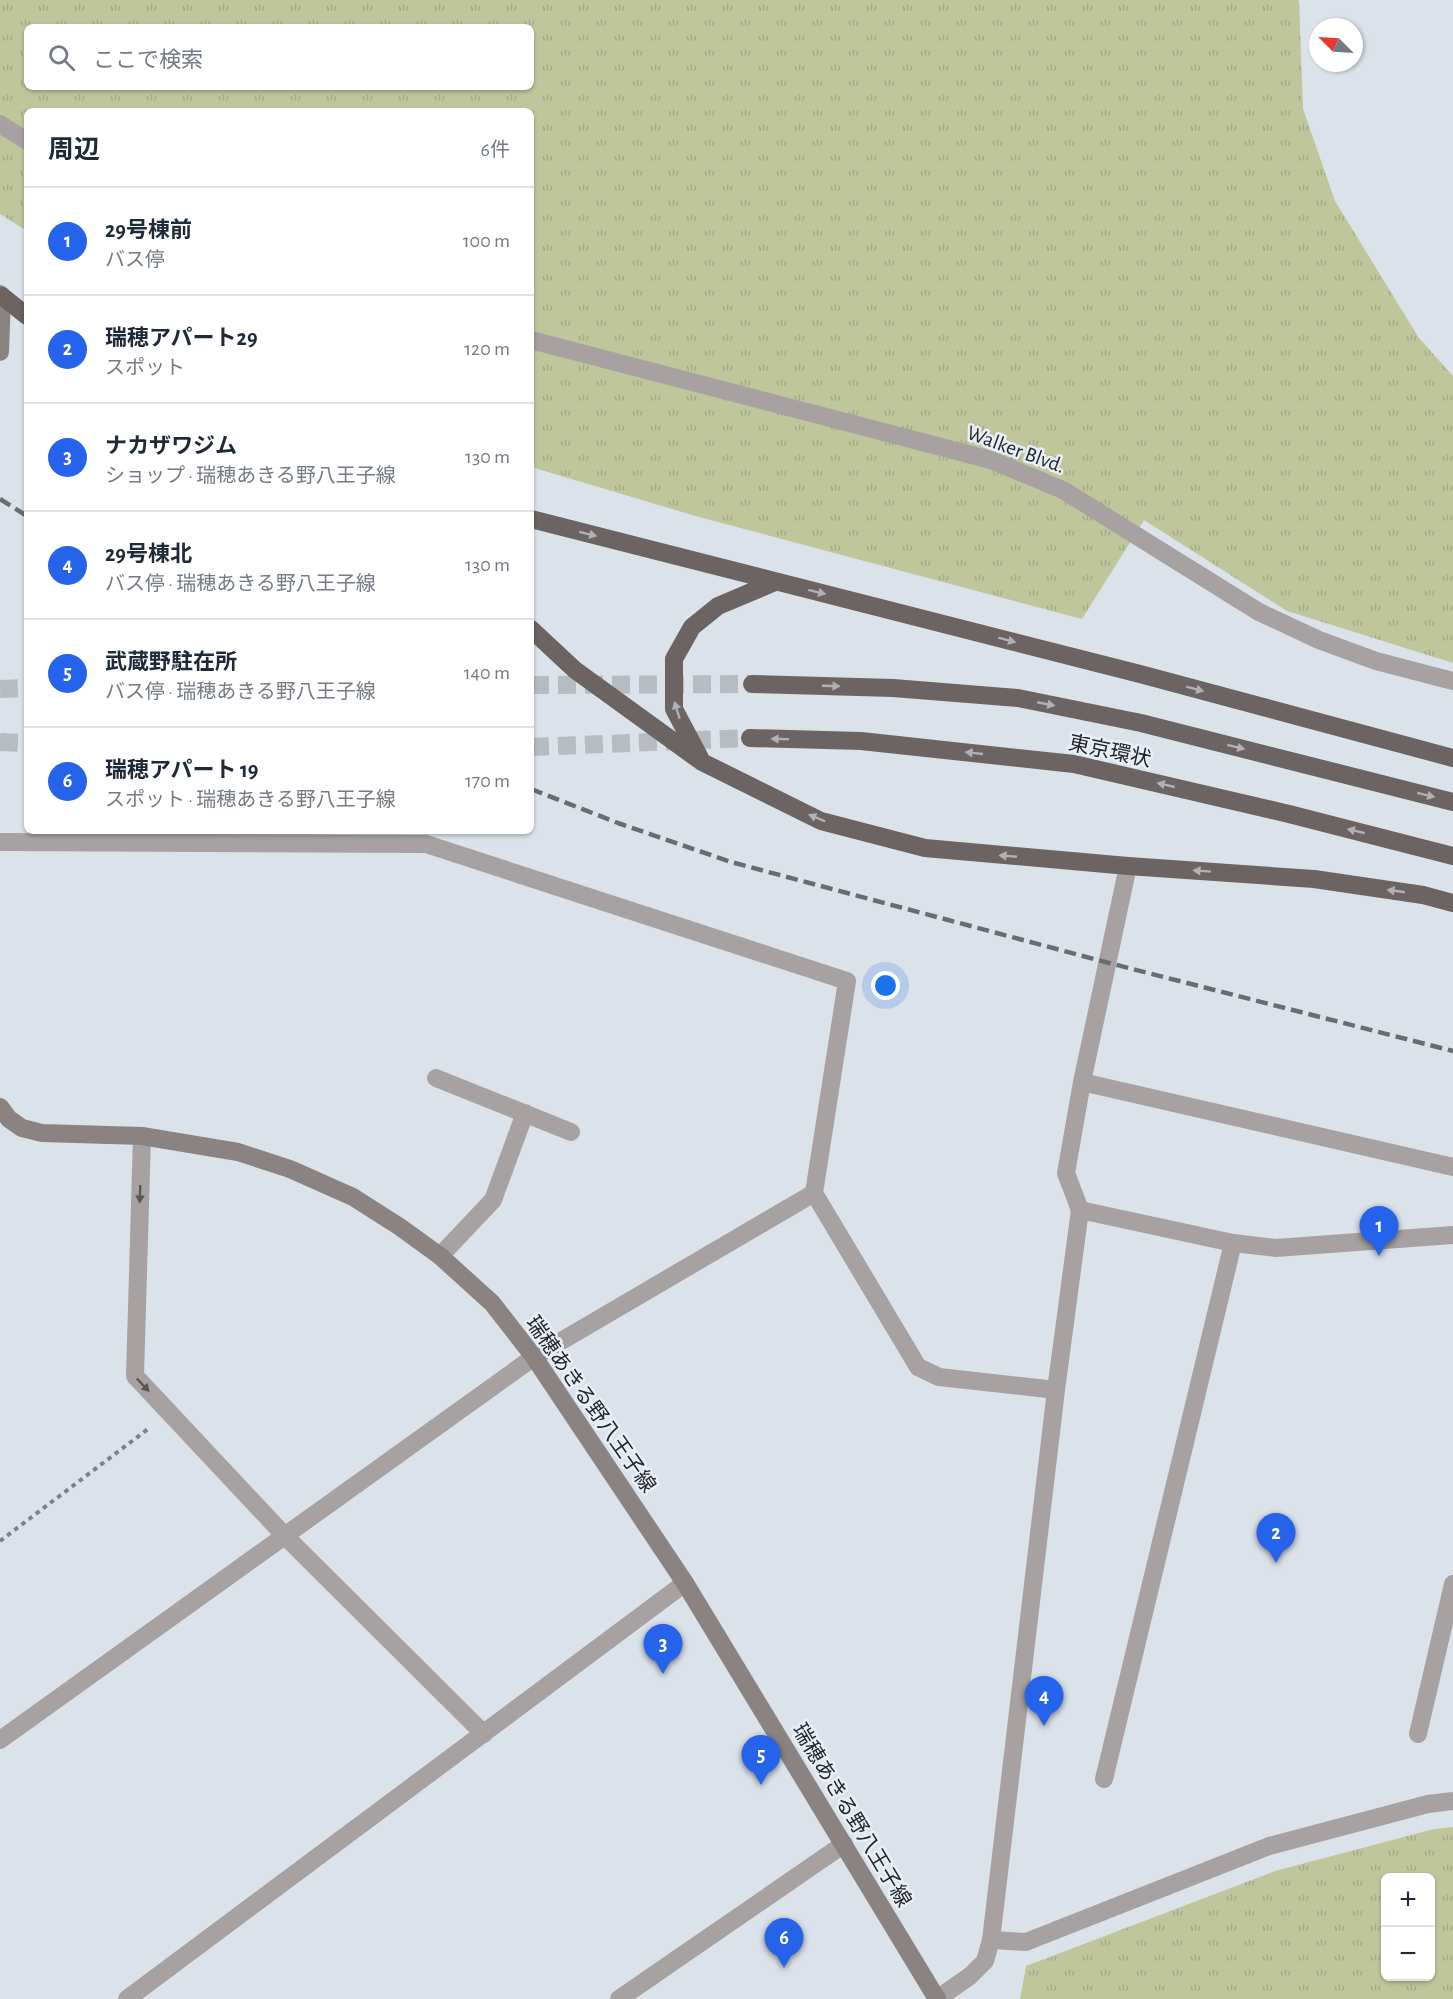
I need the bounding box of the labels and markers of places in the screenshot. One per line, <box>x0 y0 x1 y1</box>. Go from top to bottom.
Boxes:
pin: 1 <box>1360 1206 1398 1256</box>
pin: 2 <box>1256 1514 1296 1563</box>
pin: 3 <box>644 1624 682 1674</box>
pin: 4 <box>1024 1676 1064 1726</box>
pin: 5 <box>742 1736 780 1785</box>
pin: 6 <box>764 1918 804 1968</box>

